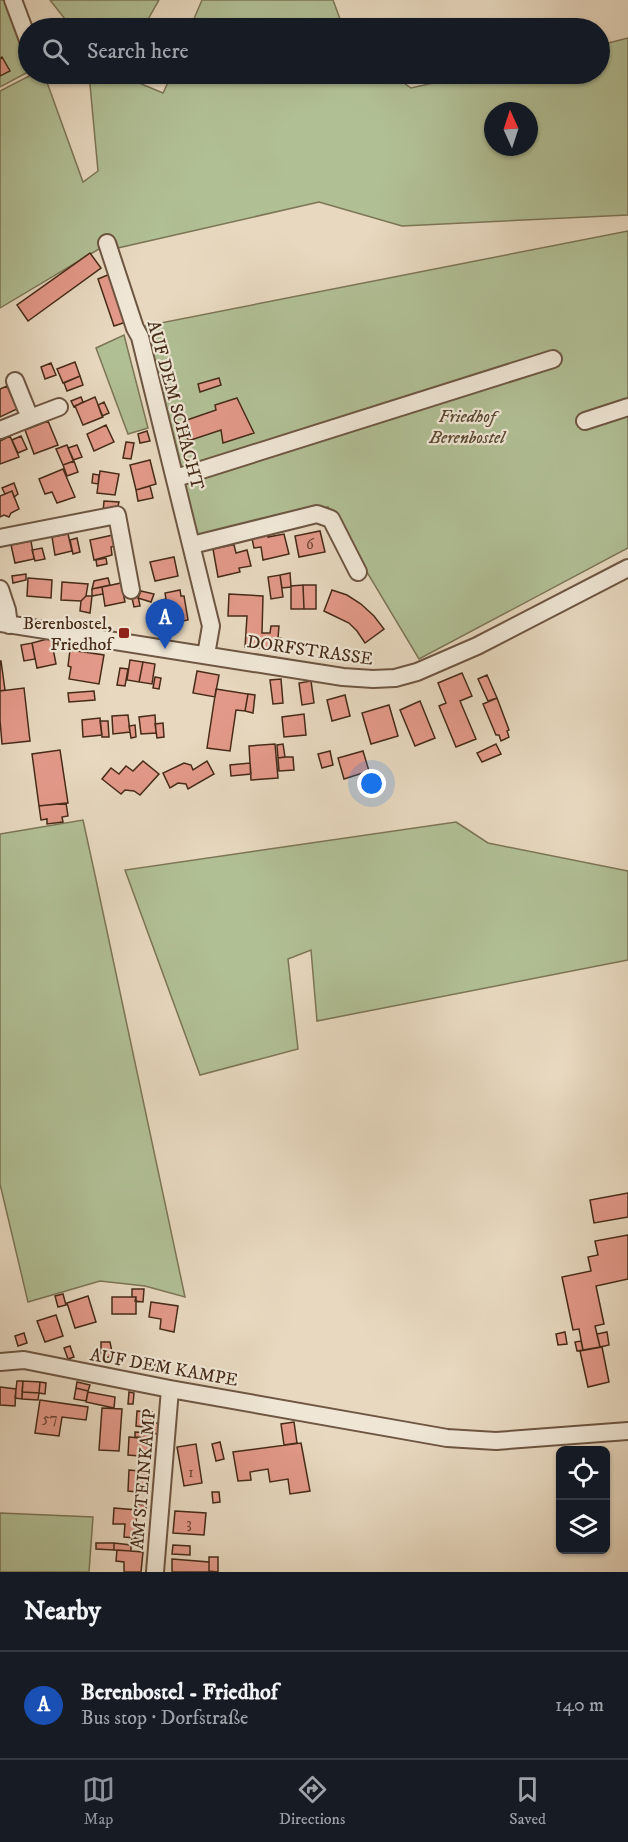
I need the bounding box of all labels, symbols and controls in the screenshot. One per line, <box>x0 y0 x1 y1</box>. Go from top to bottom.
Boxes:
search box <box>18 18 610 84</box>
icon: search <box>39 35 72 68</box>
text: Search here <box>87 38 189 65</box>
north arrow <box>484 102 538 156</box>
street label: AUF DEM SCHACHT <box>142 318 208 493</box>
park label: Friedhof Berenbostel <box>428 406 507 449</box>
house number: 6 <box>306 535 315 554</box>
pin: A <box>146 600 184 649</box>
place label: Berenbostel, Friedhof <box>23 613 115 656</box>
marker: Berenbostel, Friedhof <box>117 626 131 640</box>
street label: DORFSTRASSE <box>245 631 375 671</box>
your location <box>357 769 386 798</box>
street label: AUF DEM KAMPE <box>88 1344 240 1392</box>
street label: AM STEINKAMP <box>127 1408 161 1550</box>
house number: 57 <box>42 1409 58 1428</box>
map controls <box>556 1446 610 1554</box>
button: locate <box>556 1446 610 1500</box>
house number: 1 <box>188 1463 194 1482</box>
button: layers <box>556 1500 610 1554</box>
house number: 3 <box>186 1514 192 1533</box>
text: Nearby <box>24 1595 101 1628</box>
text: Berenbostel - Friedhof <box>81 1679 278 1706</box>
text: A <box>37 1693 50 1718</box>
text: 140 m <box>555 1693 604 1718</box>
text: Bus stop · Dorfstraße <box>81 1706 248 1731</box>
tab: Map <box>82 1773 115 1829</box>
tab: Directions <box>279 1773 345 1829</box>
tab: Saved <box>509 1773 546 1829</box>

